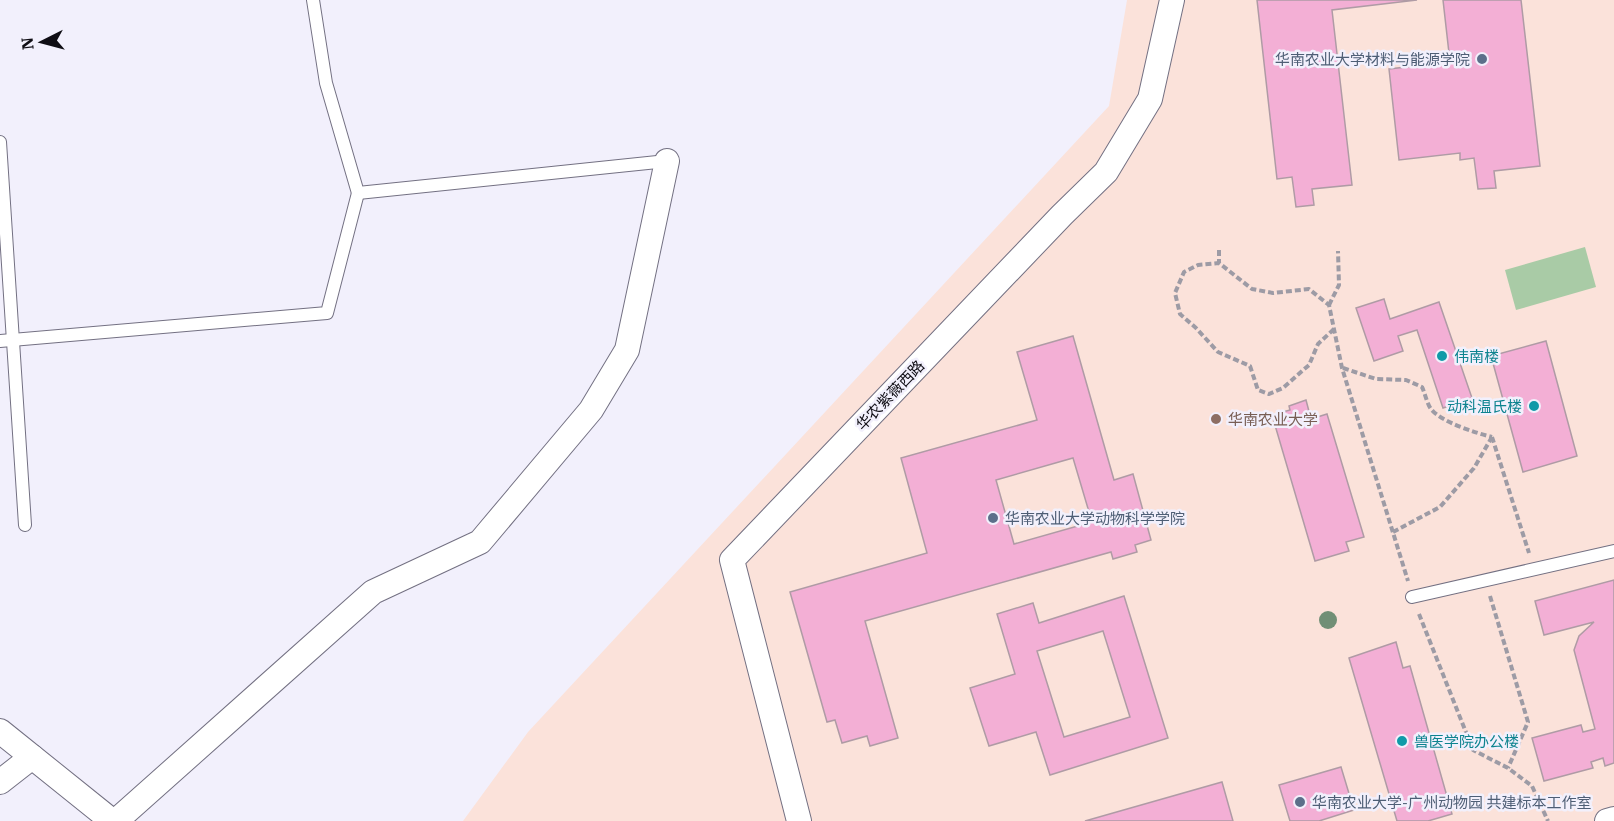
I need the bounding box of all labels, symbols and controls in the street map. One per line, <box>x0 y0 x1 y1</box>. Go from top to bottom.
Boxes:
north arrow <box>12 12 72 72</box>
text: N <box>16 36 38 51</box>
place label: 华南农业大学材料与能源学院 <box>1275 50 1470 69</box>
marker: 华南农业大学材料与能源学院 <box>1475 52 1489 66</box>
place label: 伟南楼 <box>1454 347 1499 366</box>
marker: 伟南楼 <box>1435 349 1449 363</box>
street label: 华农紫薇西路 <box>852 356 928 434</box>
place label: 动科温氏楼 <box>1447 397 1522 416</box>
marker: 动科温氏楼 <box>1527 399 1541 413</box>
place label: 华南农业大学 <box>1228 410 1318 429</box>
marker: 华南农业大学 <box>1209 412 1223 426</box>
place label: 华南农业大学动物科学学院 <box>1005 509 1185 528</box>
marker: 华南农业大学动物科学学院 <box>986 511 1000 525</box>
place label: 兽医学院办公楼 <box>1414 732 1519 751</box>
marker: 兽医学院办公楼 <box>1395 734 1409 748</box>
place label: 华南农业大学-广州动物园 共建标本工作室 <box>1312 793 1591 812</box>
marker: 华南农业大学-广州动物园 共建标本工作室 <box>1293 795 1307 809</box>

